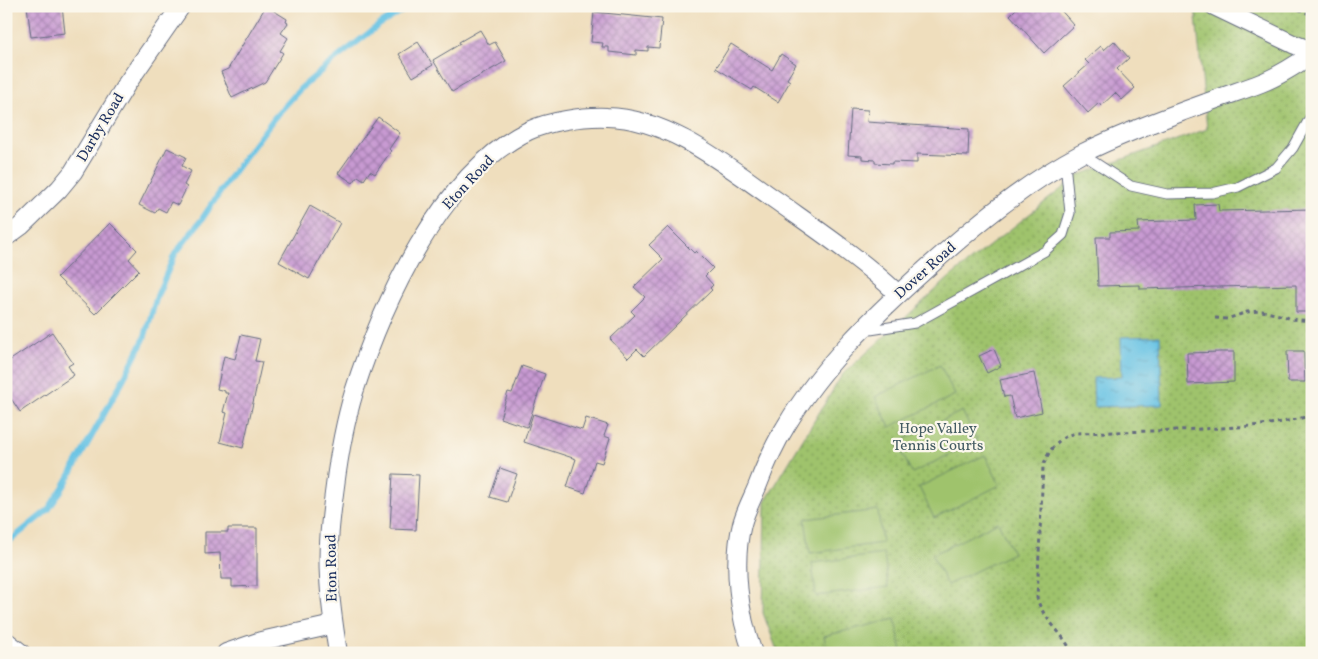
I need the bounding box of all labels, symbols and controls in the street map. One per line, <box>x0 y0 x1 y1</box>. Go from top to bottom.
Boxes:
street label: Darby Road <box>72 89 130 166</box>
street label: Eton Road <box>438 151 500 215</box>
street label: Dover Road <box>890 238 962 305</box>
park label: Hope Valley Tennis Courts <box>893 419 983 457</box>
street label: Eton Road <box>321 534 344 602</box>

